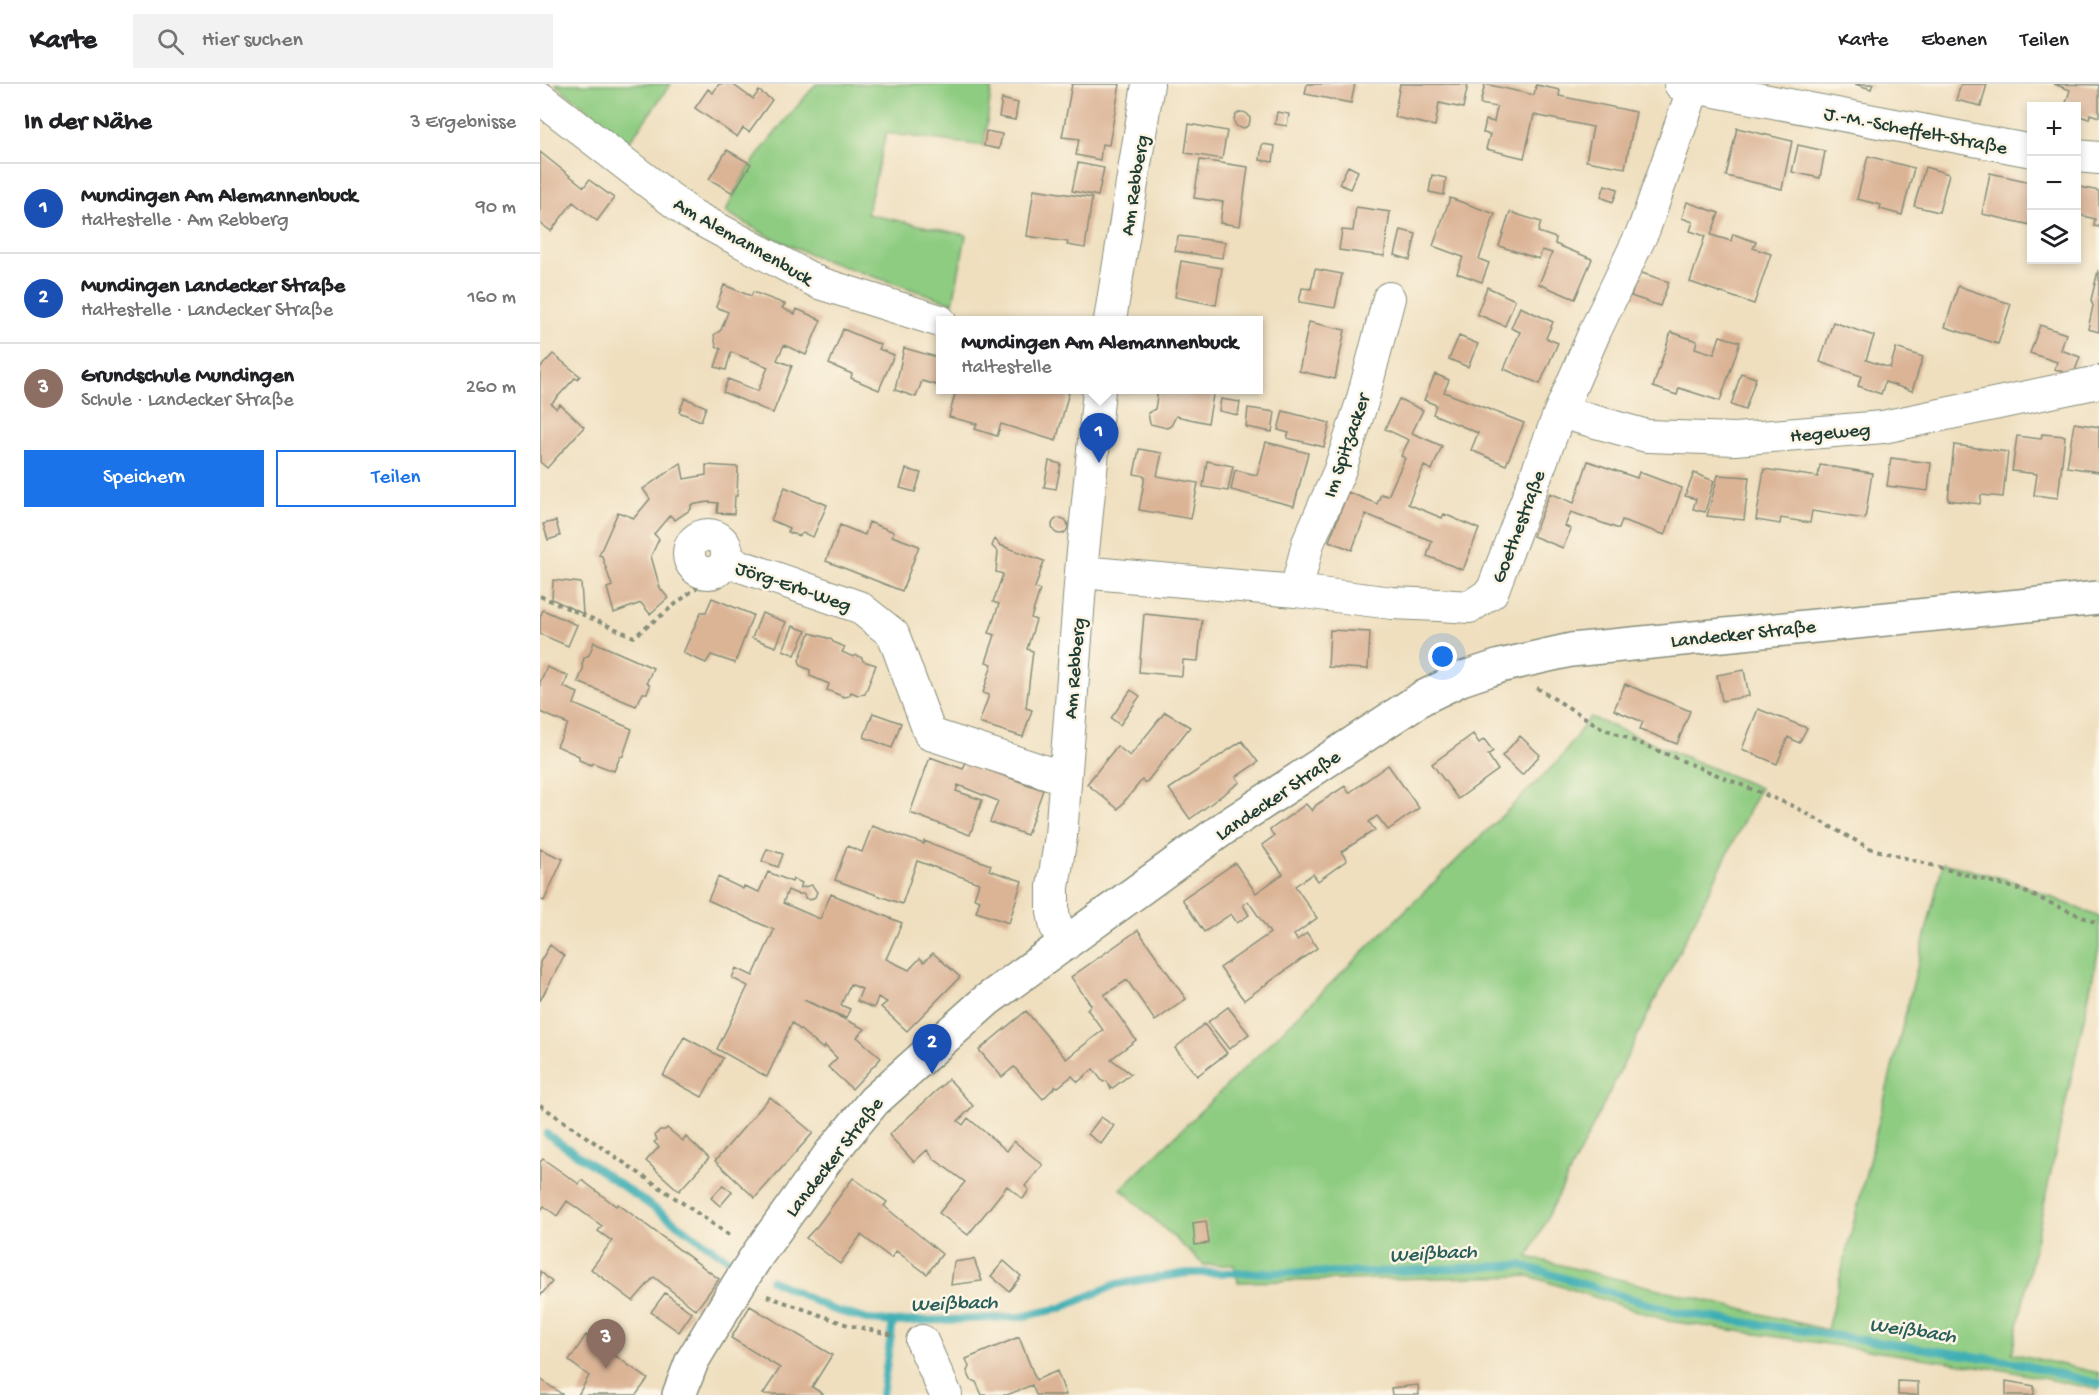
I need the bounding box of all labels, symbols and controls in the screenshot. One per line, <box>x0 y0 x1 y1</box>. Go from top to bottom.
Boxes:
search box <box>133 14 553 68</box>
text: Karte <box>30 25 97 58</box>
icon: search <box>154 25 187 58</box>
text: Hier suchen <box>202 28 303 54</box>
text: Karte <box>1838 29 1888 54</box>
text: Ebenen <box>1921 29 1987 54</box>
text: Teilen <box>2020 29 2069 54</box>
map controls <box>2027 102 2081 264</box>
button: + <box>2027 102 2081 156</box>
street label: J.-M.-Scheffelt-Straße <box>1822 103 2010 162</box>
text: In der Nähe <box>24 108 152 139</box>
text: 3 Ergebnisse <box>410 112 516 135</box>
street label: Am Rebberg <box>1117 134 1156 237</box>
button: − <box>2027 156 2081 210</box>
text: Mundingen Am Alemannenbuck <box>81 184 357 210</box>
street label: Am Alemannenbuck <box>668 194 818 293</box>
text: 1 <box>39 197 48 220</box>
text: 90 m <box>476 197 516 220</box>
text: Haltestelle · Am Rebberg <box>81 210 289 233</box>
button: layers <box>2027 210 2081 264</box>
text: Mundingen Landecker Straße <box>81 274 345 300</box>
text: 2 <box>39 287 48 310</box>
text: 160 m <box>467 287 516 310</box>
text: Haltestelle · Landecker Straße <box>81 300 333 323</box>
popup <box>936 316 1263 394</box>
text: Mundingen Am Alemannenbuck <box>961 331 1238 357</box>
text: Haltestelle <box>961 357 1052 380</box>
text: Grundschule Mundingen <box>81 364 294 390</box>
text: 3 <box>38 377 49 400</box>
text: 260 m <box>466 377 516 400</box>
street label: Im Spitzacker <box>1320 389 1377 501</box>
text: Schule · Landecker Straße <box>81 390 294 413</box>
pin: 1 <box>1080 414 1118 463</box>
street label: Hegeweg <box>1789 420 1871 449</box>
button: Speichern <box>24 450 264 507</box>
button: Teilen <box>276 450 516 507</box>
street label: Goethestraße <box>1488 467 1553 587</box>
street label: Jörg-Erb-Weg <box>732 558 854 619</box>
street label: Landecker Straße <box>1670 616 1818 655</box>
street label: Am Rebberg <box>1061 617 1092 720</box>
your location <box>1428 642 1457 671</box>
street label: Landecker Straße <box>1212 746 1346 847</box>
pin: 2 <box>912 1024 952 1074</box>
street label: Landecker Straße <box>782 1093 890 1223</box>
water label: Weißbach <box>1389 1241 1478 1270</box>
water label: Weißbach <box>910 1291 999 1320</box>
water label: Weißbach <box>1868 1314 1958 1351</box>
pin: 3 <box>586 1320 626 1369</box>

